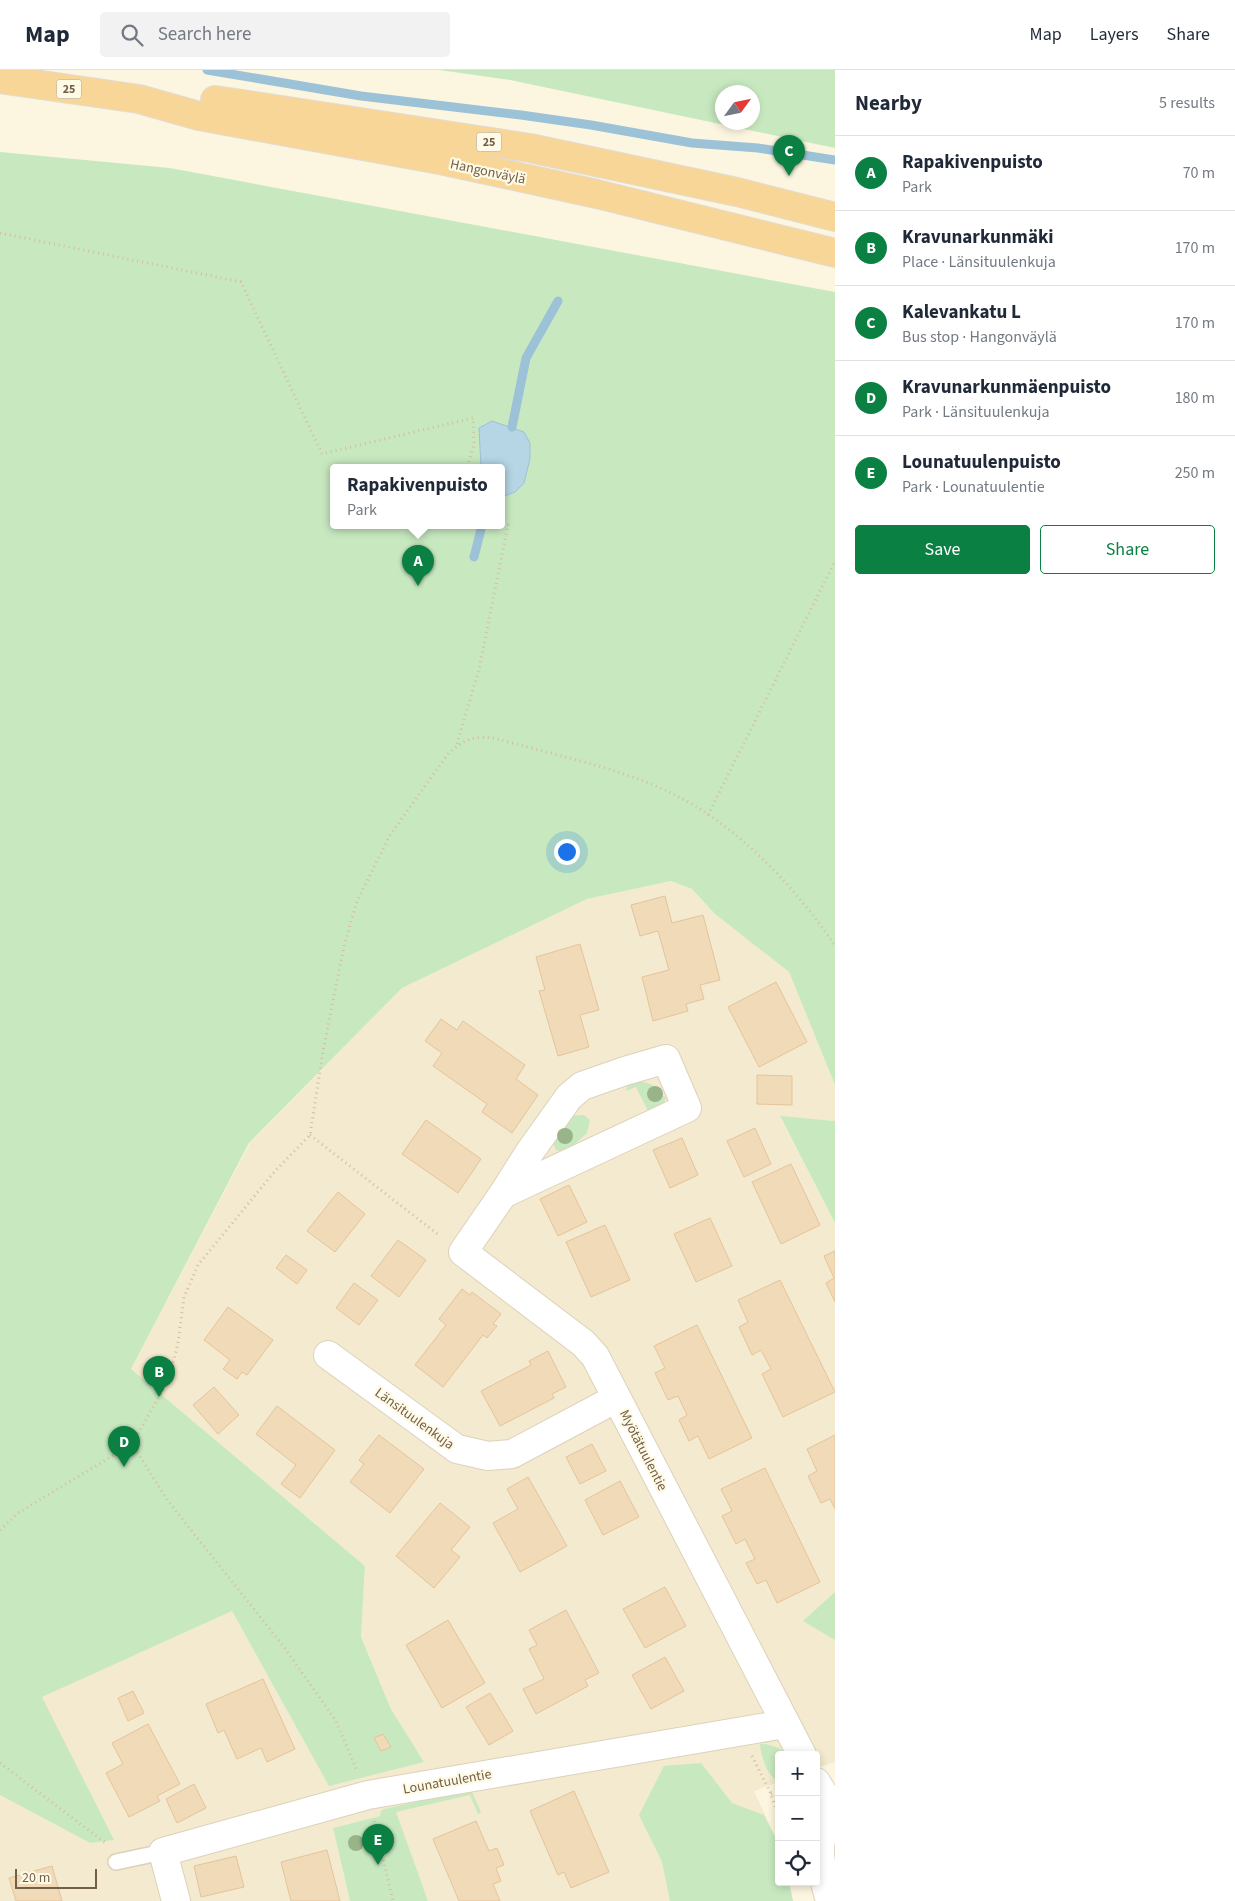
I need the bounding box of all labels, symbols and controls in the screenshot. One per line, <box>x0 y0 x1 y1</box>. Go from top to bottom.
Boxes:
search box <box>100 12 450 57</box>
text: Map <box>25 17 70 52</box>
icon: search <box>118 21 146 49</box>
text: Search here <box>158 21 251 48</box>
text: Map <box>1030 22 1062 47</box>
text: Layers <box>1090 22 1139 47</box>
text: Share <box>1167 22 1210 47</box>
road number: 25 <box>56 80 82 98</box>
north arrow <box>715 85 760 130</box>
text: Nearby <box>855 88 922 118</box>
text: 5 results <box>1159 92 1215 114</box>
road number: 25 <box>476 132 502 152</box>
pin: C <box>773 135 805 176</box>
text: Rapakivenpuisto <box>902 149 1043 176</box>
street label: Hangonväylä <box>448 154 527 190</box>
text: A <box>866 162 876 184</box>
text: 70 m <box>1183 162 1215 184</box>
text: Park <box>902 176 932 198</box>
text: Kravunarkunmäki <box>902 224 1054 251</box>
text: B <box>866 237 876 259</box>
text: 170 m <box>1175 237 1215 259</box>
text: Place · Länsituulenkuja <box>902 251 1056 273</box>
text: Kalevankatu L <box>902 299 1021 326</box>
text: C <box>866 312 876 334</box>
text: 170 m <box>1175 312 1215 334</box>
text: Bus stop · Hangonväylä <box>902 326 1057 348</box>
text: Kravunarkunmäenpuisto <box>902 374 1111 401</box>
text: D <box>866 387 876 409</box>
text: 180 m <box>1175 387 1215 409</box>
text: Park · Länsituulenkuja <box>902 401 1050 423</box>
text: Lounatuulenpuisto <box>902 449 1061 476</box>
text: E <box>867 462 875 484</box>
text: 250 m <box>1175 462 1215 484</box>
popup <box>330 464 505 529</box>
text: Rapakivenpuisto <box>347 472 488 499</box>
text: Park · Lounatuulentie <box>902 476 1045 498</box>
text: Park <box>347 499 377 521</box>
button: Save <box>855 525 1030 574</box>
button: Share <box>1040 525 1215 574</box>
pin: A <box>402 545 434 586</box>
your location <box>554 839 580 865</box>
pin: B <box>143 1356 175 1397</box>
street label: Länsituulenkuja <box>371 1383 458 1454</box>
street label: Myötätuulentie <box>614 1406 672 1494</box>
pin: D <box>108 1426 140 1467</box>
map controls <box>775 1751 820 1886</box>
button: + <box>775 1751 820 1796</box>
street label: Lounatuulentie <box>401 1764 493 1800</box>
button: − <box>775 1796 820 1841</box>
pin: E <box>362 1824 394 1865</box>
button: locate <box>775 1841 820 1886</box>
scale bar <box>15 1866 98 1889</box>
text: 20 m <box>22 1868 50 1888</box>

